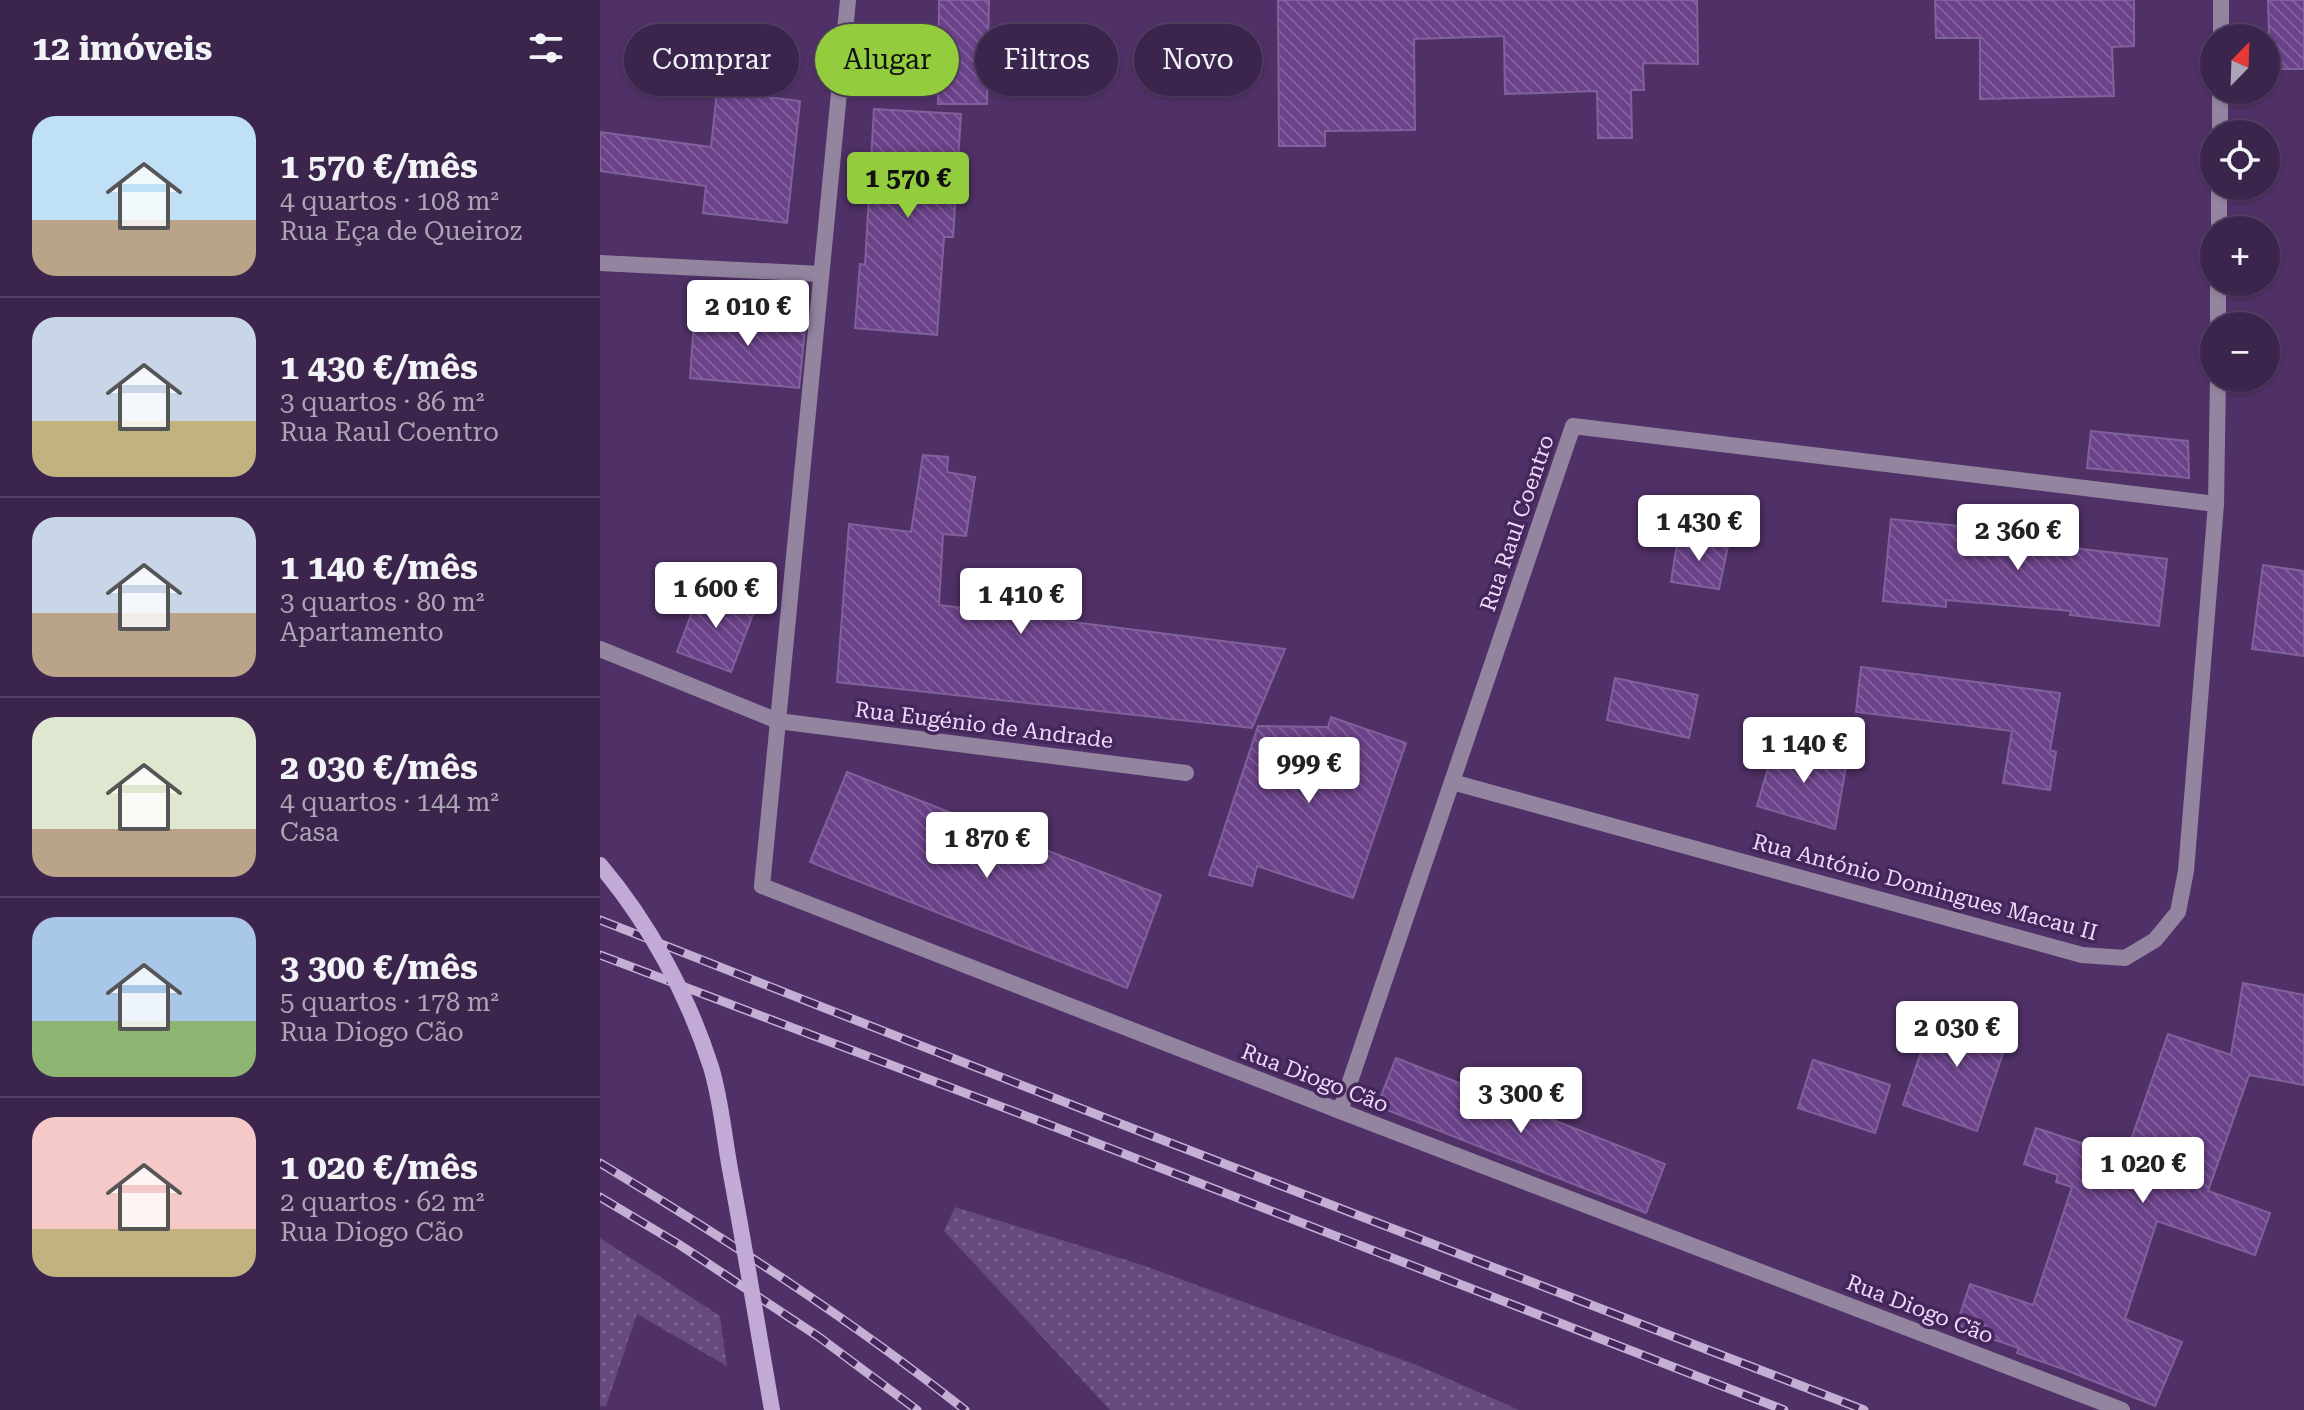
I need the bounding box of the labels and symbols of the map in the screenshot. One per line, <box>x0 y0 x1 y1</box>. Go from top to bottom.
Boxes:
north arrow <box>2200 24 2280 104</box>
pin: 1 570 € <box>834 152 982 220</box>
pin: 2 010 € <box>674 280 822 348</box>
street label: Rua Raul Coentro <box>1475 431 1559 615</box>
pin: 1 430 € <box>1625 495 1773 563</box>
pin: 2 360 € <box>1944 504 2092 572</box>
pin: 1 600 € <box>642 562 790 630</box>
pin: 1 410 € <box>947 568 1095 636</box>
street label: Rua Eugénio de Andrade <box>853 697 1115 753</box>
pin: 1 140 € <box>1730 717 1878 785</box>
pin: 999 € <box>1253 737 1365 805</box>
pin: 1 870 € <box>913 812 1061 880</box>
street label: Rua António Domingues Macau II <box>1750 829 2100 945</box>
pin: 2 030 € <box>1883 1001 2031 1069</box>
street label: Rua Diogo Cão <box>1238 1038 1392 1118</box>
pin: 3 300 € <box>1447 1067 1595 1135</box>
pin: 1 020 € <box>2069 1137 2217 1205</box>
street label: Rua Diogo Cão <box>1843 1269 1997 1349</box>

